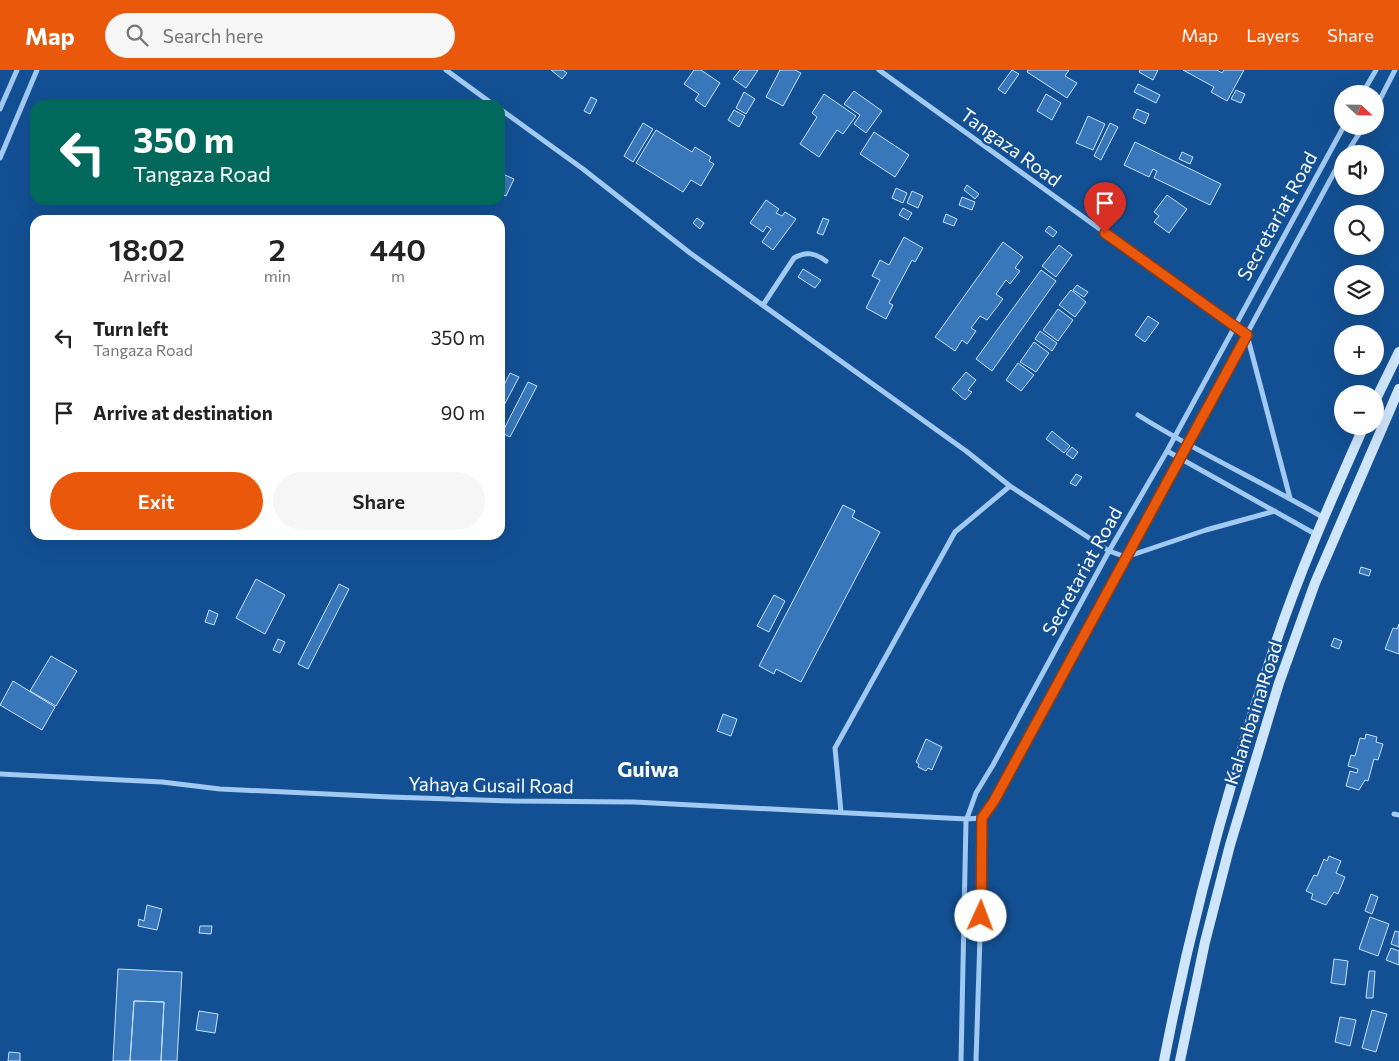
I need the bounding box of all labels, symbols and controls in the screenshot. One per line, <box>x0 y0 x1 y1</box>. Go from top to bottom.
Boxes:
search box <box>105 13 455 58</box>
text: Map <box>25 21 75 50</box>
icon: search <box>123 21 151 49</box>
text: Search here <box>163 24 263 47</box>
text: Map <box>1181 24 1218 46</box>
text: Layers <box>1246 24 1299 46</box>
text: Share <box>1327 24 1374 46</box>
north arrow <box>1334 85 1384 135</box>
map controls <box>1334 85 1384 435</box>
street label: Tangaza Road <box>956 102 1066 191</box>
text: 350 m <box>133 117 234 160</box>
icon: left <box>50 120 115 185</box>
button: sound <box>1334 145 1384 195</box>
street label: Secretariat Road <box>1232 147 1321 284</box>
text: Tangaza Road <box>133 160 271 187</box>
pin <box>1084 182 1126 233</box>
icon: arrive <box>1091 189 1119 217</box>
button: search <box>1334 205 1384 255</box>
text: 18:02 <box>109 230 185 267</box>
text: 2 <box>269 230 286 267</box>
text: 440 <box>370 230 426 267</box>
button: layers <box>1334 265 1384 315</box>
text: Arrival <box>123 266 171 285</box>
text: min <box>264 266 291 285</box>
text: m <box>391 266 405 285</box>
text: Turn left <box>93 317 168 340</box>
icon: left <box>50 324 78 352</box>
button: + <box>1334 325 1384 375</box>
text: 350 m <box>431 326 485 349</box>
text: Tangaza Road <box>93 340 193 359</box>
button: − <box>1334 385 1384 435</box>
icon: arrive <box>50 399 78 427</box>
text: Arrive at destination <box>93 401 273 424</box>
text: 90 m <box>441 401 485 424</box>
button: Exit <box>50 472 263 530</box>
button: Share <box>273 472 485 530</box>
street label: Secretariat Road <box>1037 502 1126 639</box>
street label: Kalambaina Road <box>1219 638 1286 787</box>
district label: Guiwa <box>617 756 679 781</box>
street label: Yahaya Gusail Road <box>408 772 574 797</box>
position arrow <box>954 889 1006 941</box>

